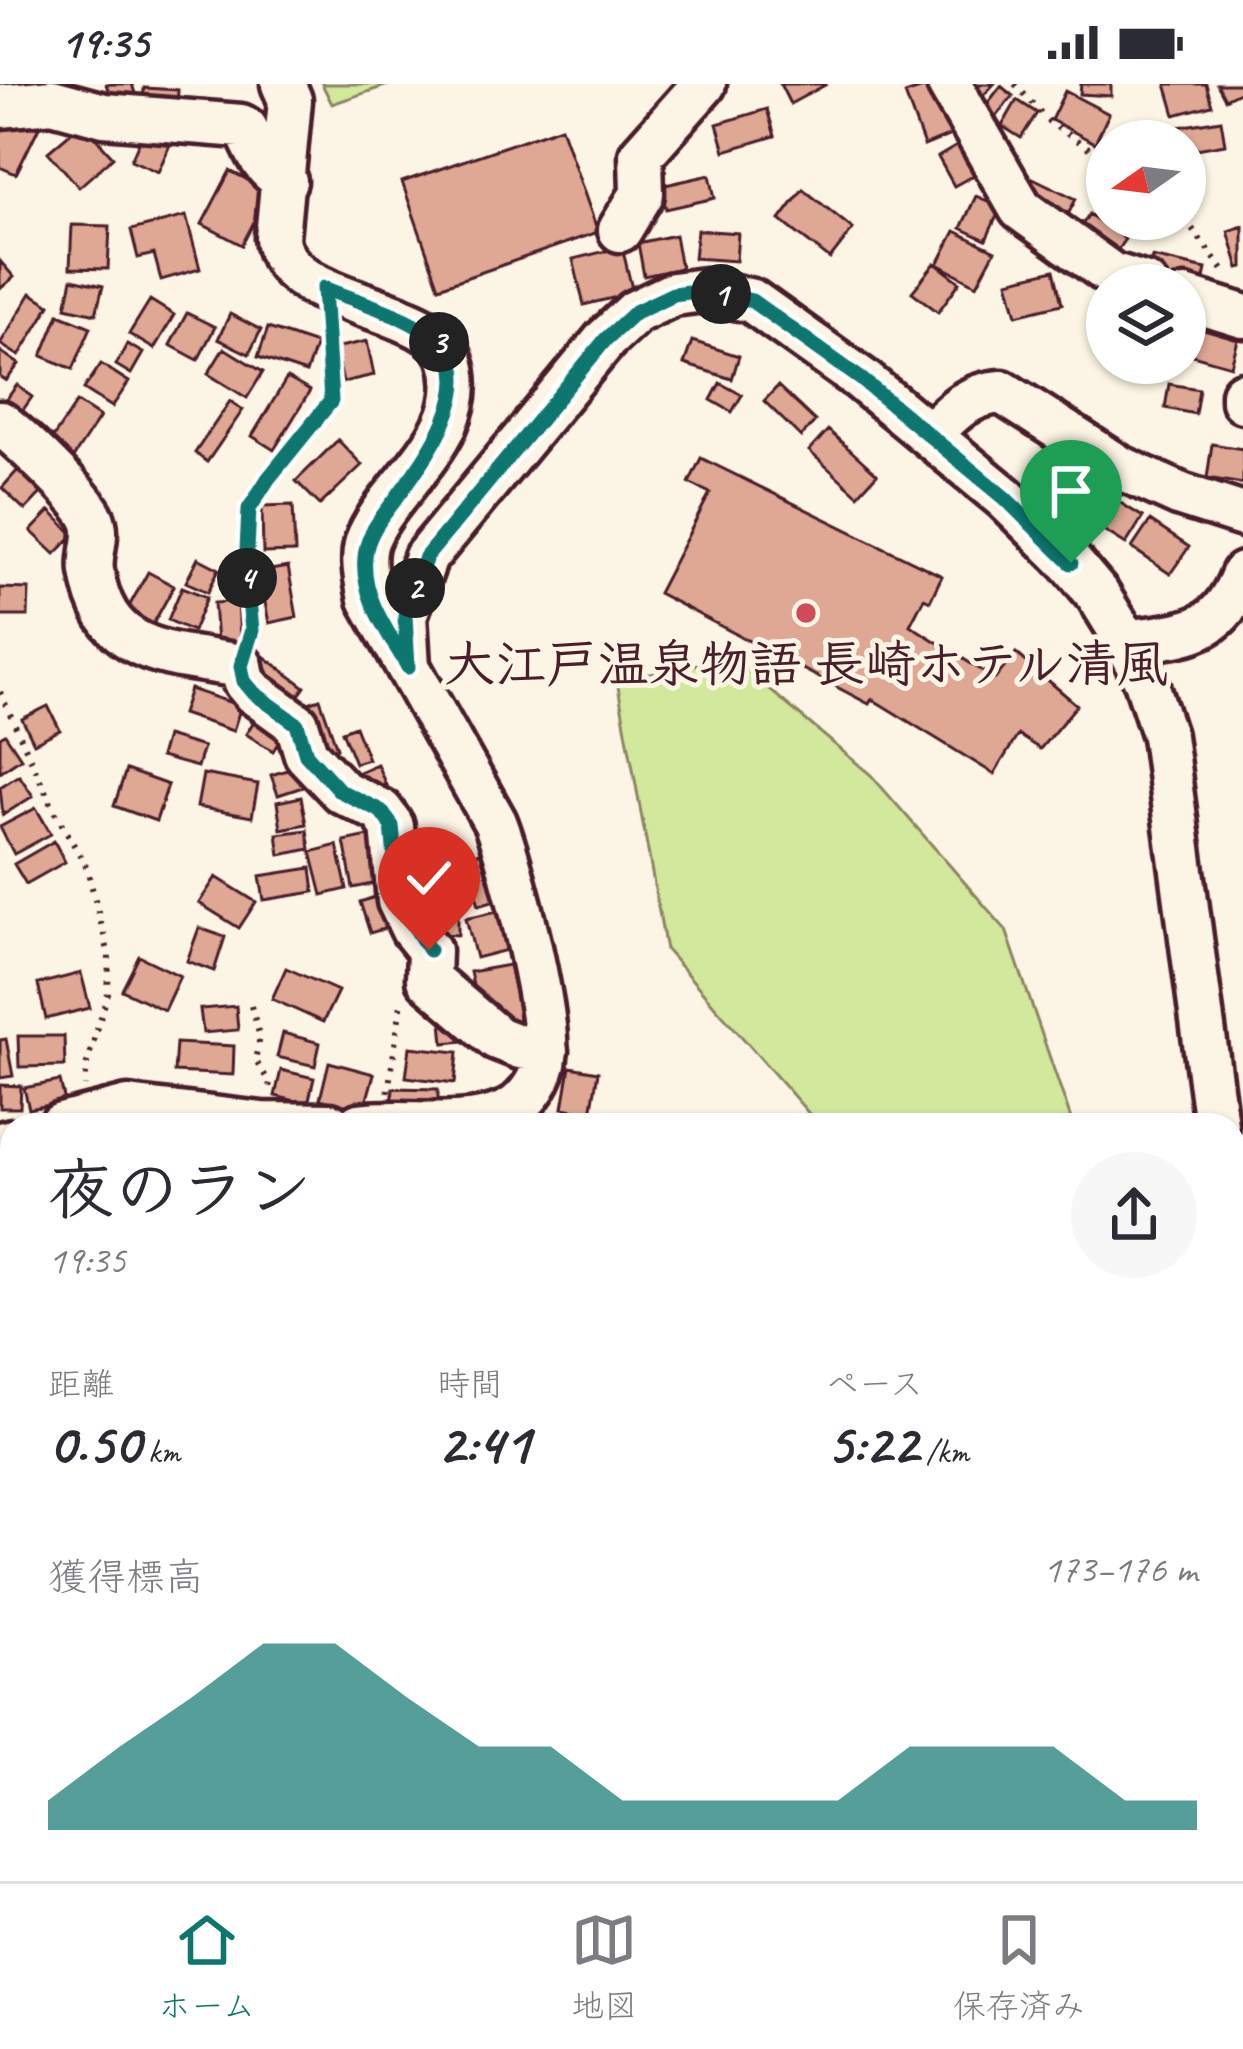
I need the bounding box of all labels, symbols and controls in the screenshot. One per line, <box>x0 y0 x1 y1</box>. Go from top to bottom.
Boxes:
text: 19:35 <box>60 14 149 71</box>
north arrow <box>1086 120 1206 240</box>
map controls <box>1086 120 1206 384</box>
pin: 1 <box>691 264 751 324</box>
button: layers <box>1086 264 1206 384</box>
text: 1 <box>714 273 728 315</box>
pin: 3 <box>409 312 469 372</box>
text: 3 <box>432 321 446 363</box>
pin <box>1020 440 1122 563</box>
icon: arrive <box>1038 458 1104 524</box>
pin: 4 <box>217 548 277 608</box>
text: 4 <box>240 557 254 599</box>
pin: 2 <box>385 558 445 618</box>
text: 2 <box>408 567 422 609</box>
marker: 大江戸温泉物語 長崎ホテル清風 <box>793 600 819 626</box>
place label: 大江戸温泉物語 長崎ホテル清風 <box>444 632 1168 696</box>
pin <box>378 827 480 950</box>
icon: check <box>396 845 462 911</box>
text: 夜のラン <box>48 1149 312 1232</box>
button: share <box>1071 1152 1197 1278</box>
text: 19:35 <box>48 1236 126 1285</box>
text: 距離 <box>48 1363 114 1405</box>
text: 時間 <box>437 1363 503 1405</box>
text: ペース <box>826 1363 923 1405</box>
text: 0.50 <box>48 1405 140 1481</box>
text: 2:41 <box>437 1405 530 1481</box>
text: 5:22 <box>826 1405 918 1481</box>
text: km <box>140 1431 180 1473</box>
text: /km <box>918 1431 969 1473</box>
text: 173–176 m <box>1043 1545 1197 1594</box>
text: 獲得標高 <box>48 1553 204 1602</box>
tab: ホーム <box>158 1907 256 2027</box>
tab: 地図 <box>571 1907 637 2027</box>
tab: 保存済み <box>953 1907 1085 2027</box>

